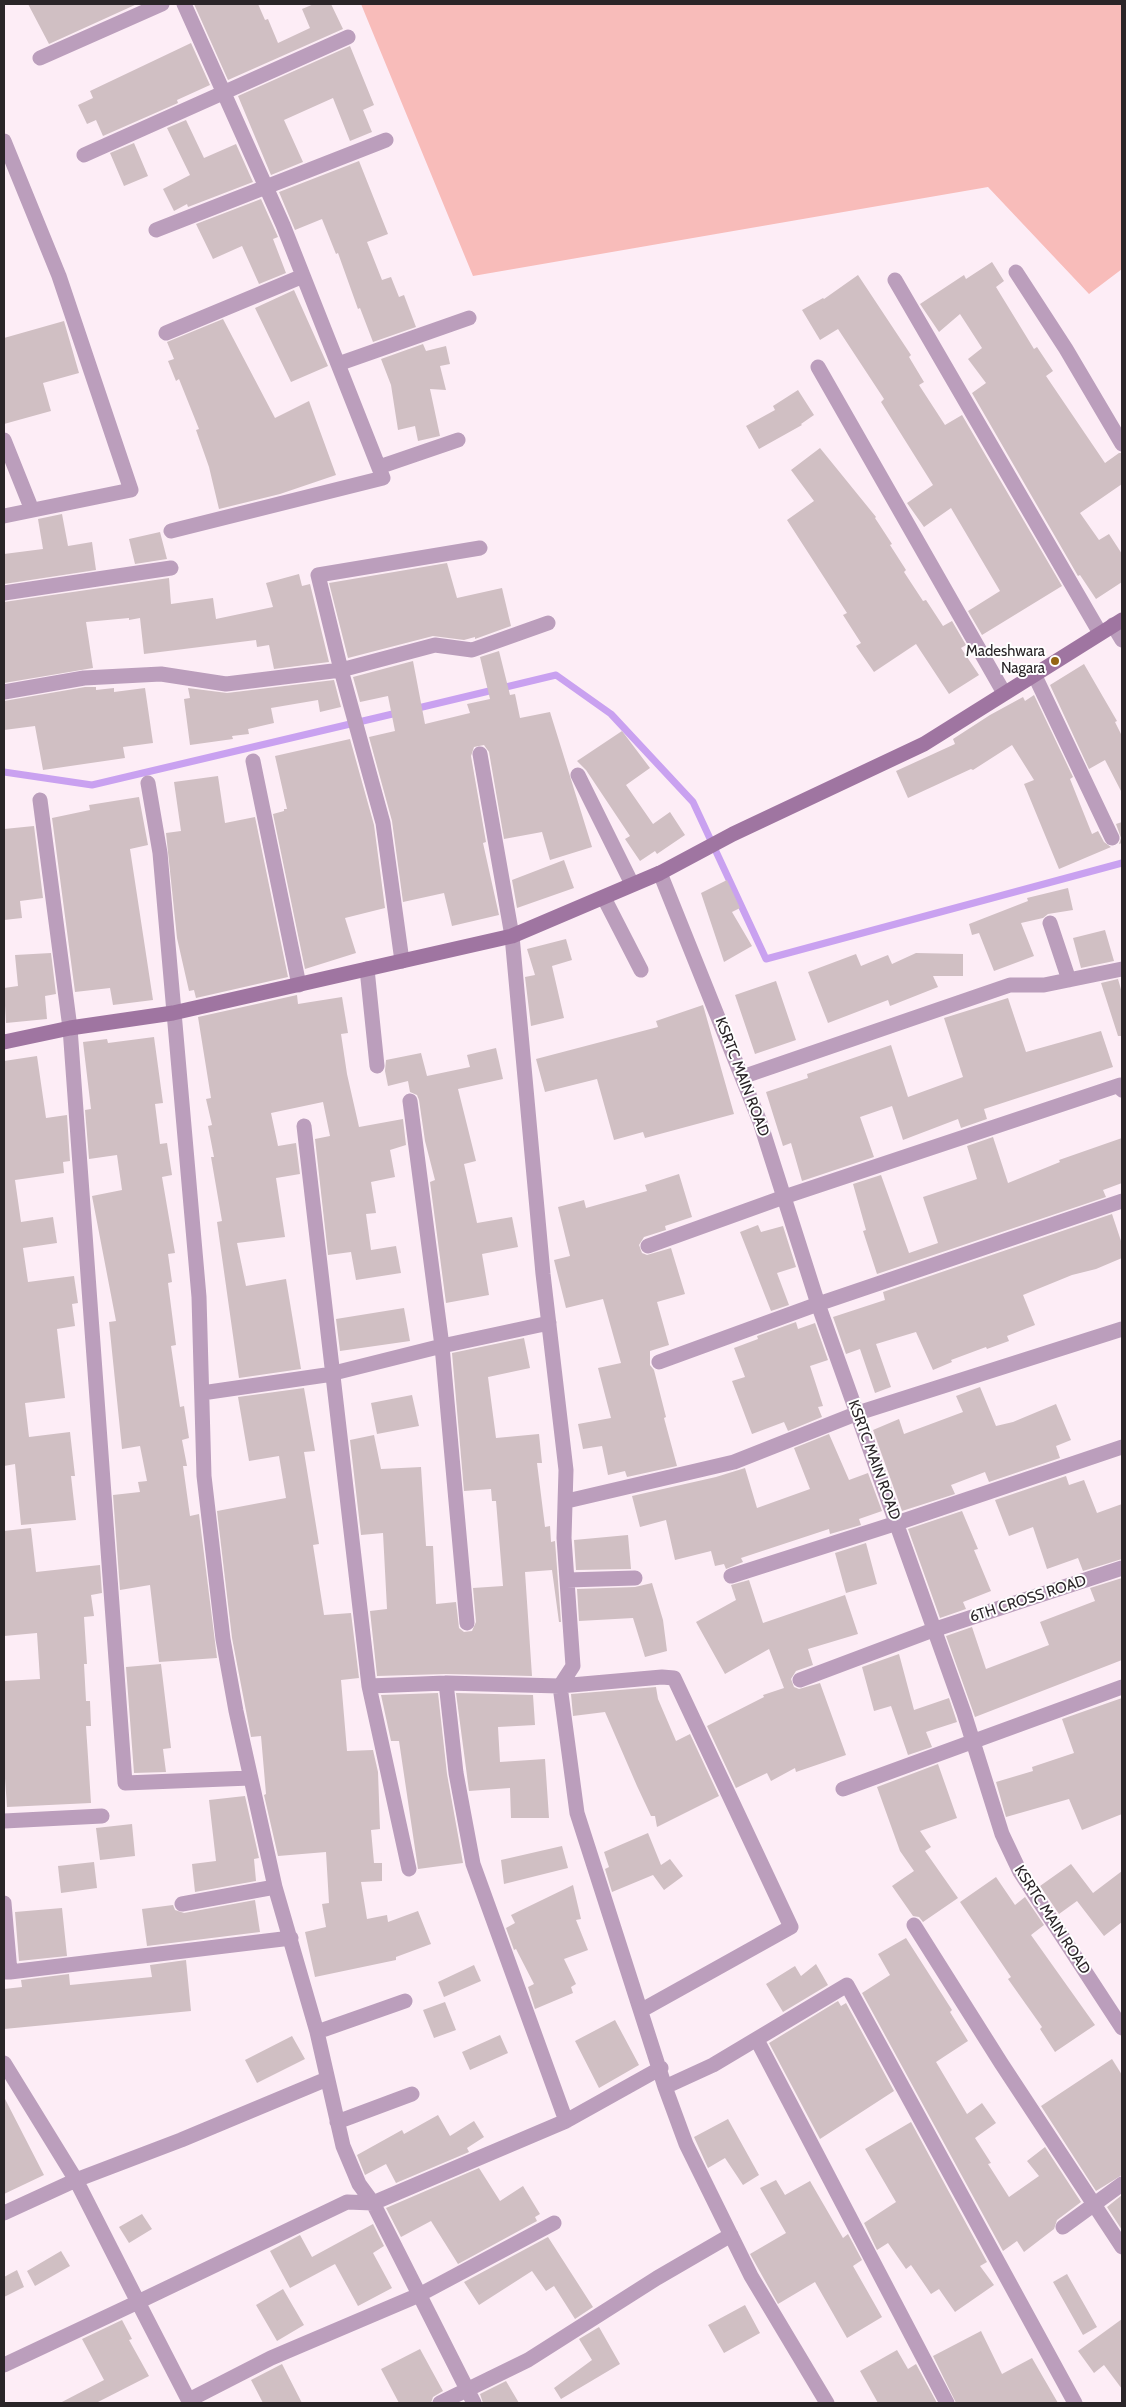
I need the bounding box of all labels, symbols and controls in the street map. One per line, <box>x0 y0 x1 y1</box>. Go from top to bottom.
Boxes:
place label: Madeshwara Nagara <box>966 643 1045 678</box>
marker: Madeshwara Nagara <box>1049 655 1061 667</box>
street label: KSRTC MAIN ROAD <box>711 1015 773 1139</box>
street label: KSRTC MAIN ROAD <box>844 1398 904 1522</box>
street label: 6TH CROSS ROAD <box>967 1572 1089 1626</box>
street label: KSRTC MAIN ROAD <box>1010 1862 1094 1978</box>

